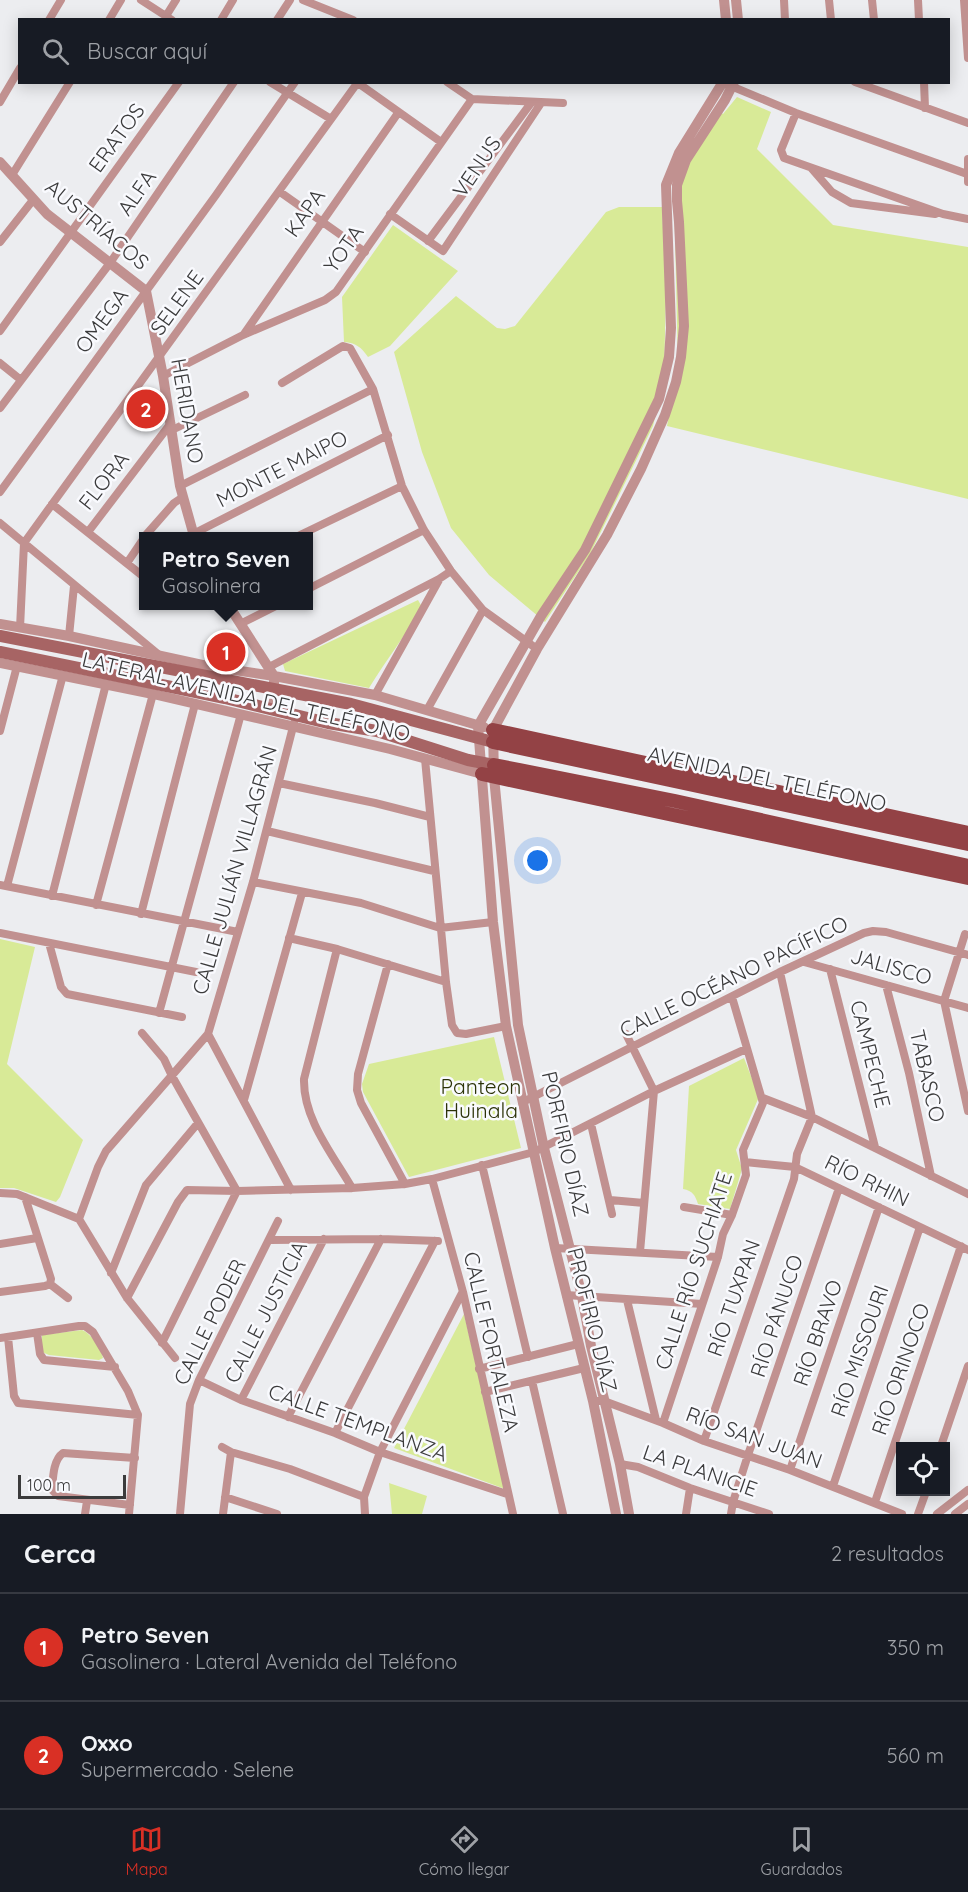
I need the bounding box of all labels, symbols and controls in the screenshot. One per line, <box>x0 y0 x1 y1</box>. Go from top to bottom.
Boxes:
search box <box>18 18 950 84</box>
icon: search <box>39 35 72 68</box>
text: Buscar aquí <box>87 37 207 65</box>
street label: ERATOS <box>83 98 150 177</box>
street label: VENUS <box>446 131 506 202</box>
street label: ALFA <box>111 165 161 220</box>
street label: AUSTRÍACOS <box>41 173 155 275</box>
street label: KAPA <box>278 183 330 242</box>
street label: YOTA <box>318 220 369 277</box>
street label: SELENE <box>144 265 208 340</box>
street label: OMEGA <box>69 283 133 358</box>
street label: HERIDANO <box>166 356 210 465</box>
pin: 2 <box>126 386 166 432</box>
street label: MONTE MAIPO <box>212 424 352 512</box>
street label: FLORA <box>72 446 134 515</box>
popup <box>139 532 313 610</box>
text: Petro Seven <box>162 545 290 573</box>
text: Gasolinera <box>162 573 261 598</box>
pin: 1 <box>206 630 246 674</box>
street label: LATERAL AVENIDA DEL TELÉFONO <box>80 646 413 746</box>
street label: AVENIDA DEL TELÉFONO <box>646 740 889 816</box>
street label: CALLE JULIÁN VILLAGRÁN <box>186 742 282 997</box>
your location <box>523 846 552 875</box>
street label: CALLE OCÉANO PACÍFICO <box>615 909 852 1043</box>
street label: JALISCO <box>848 942 935 990</box>
street label: CAMPECHE <box>845 997 897 1110</box>
street label: TABASCO <box>905 1027 951 1125</box>
street label: PORFIRIO DÍAZ <box>537 1069 595 1219</box>
park label: Panteon Huinala <box>441 1073 521 1123</box>
street label: RÍO RHIN <box>821 1148 914 1212</box>
street label: CALLE RÍO SUCHIATE <box>649 1168 737 1373</box>
street label: CALLE JUSTICIA <box>218 1236 312 1387</box>
street label: RÍO TUXPAN <box>701 1236 765 1360</box>
street label: PROFIRIO DÍAZ <box>562 1245 624 1395</box>
street label: CALLE FORTALEZA <box>459 1249 525 1434</box>
street label: RÍO PÁNUCO <box>744 1251 808 1380</box>
street label: CALLE PODER <box>167 1254 251 1389</box>
street label: RÍO BRAVO <box>787 1276 847 1389</box>
street label: RÍO MISSOURI <box>824 1281 894 1420</box>
street label: RÍO ORINOCO <box>865 1299 935 1438</box>
street label: CALLE TEMPLANZA <box>265 1378 452 1467</box>
street label: RÍO SAN JUAN <box>683 1400 826 1474</box>
street label: LA PLANICIE <box>640 1438 761 1502</box>
map controls <box>896 1442 950 1496</box>
button: locate <box>896 1442 950 1496</box>
scale bar <box>18 1472 126 1500</box>
text: 100 m <box>27 1475 71 1495</box>
text: Cerca <box>24 1537 96 1570</box>
text: 2 resultados <box>831 1541 944 1566</box>
text: Petro Seven <box>81 1621 209 1649</box>
text: 1 <box>40 1635 47 1660</box>
text: 350 m <box>887 1635 944 1660</box>
text: Gasolinera · Lateral Avenida del Teléfono <box>81 1649 457 1674</box>
text: Oxxo <box>81 1729 133 1757</box>
text: 2 <box>38 1743 49 1768</box>
text: 560 m <box>887 1743 944 1768</box>
text: Supermercado · Selene <box>81 1757 294 1782</box>
tab: Mapa <box>126 1823 168 1879</box>
tab: Cómo llegar <box>419 1823 509 1879</box>
tab: Guardados <box>760 1823 842 1879</box>

